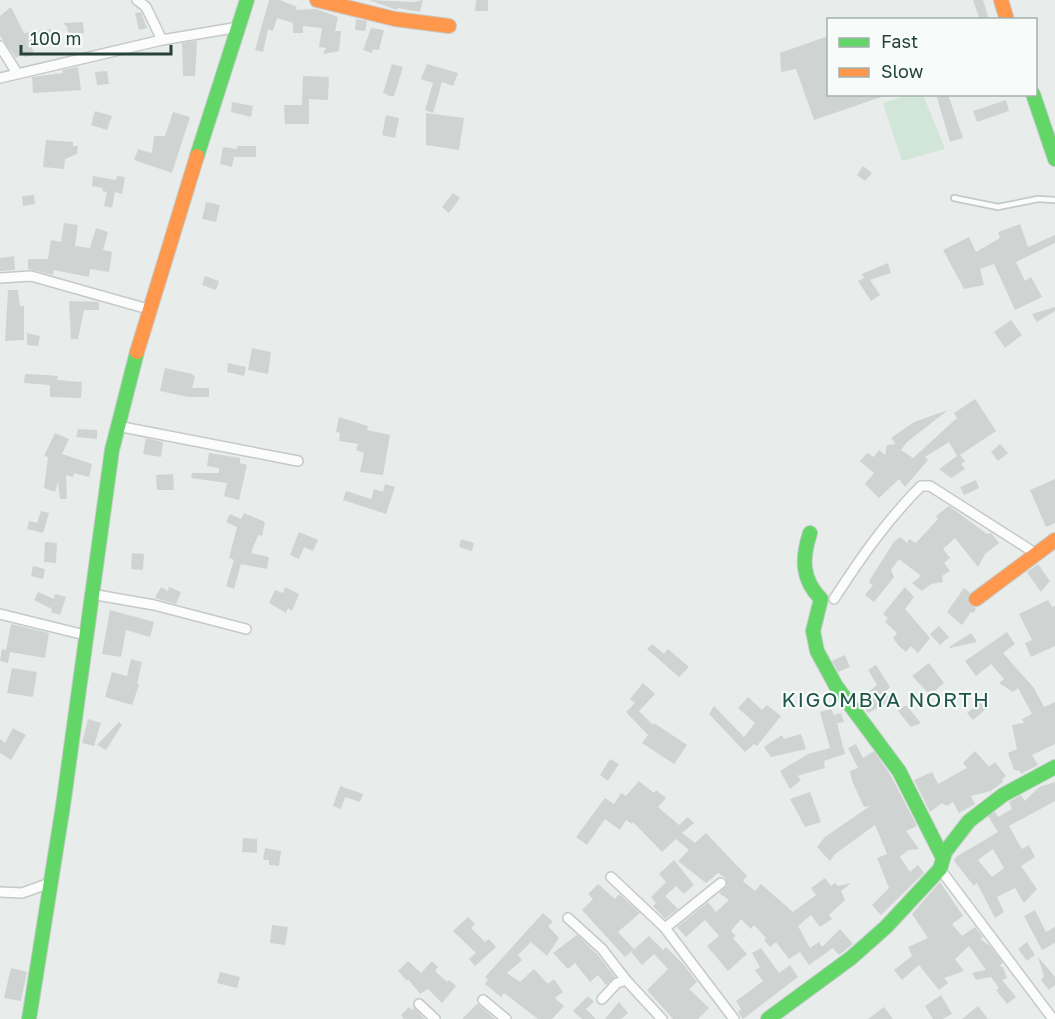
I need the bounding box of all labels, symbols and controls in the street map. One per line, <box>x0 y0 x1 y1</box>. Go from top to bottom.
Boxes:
scale bar <box>21 18 171 56</box>
legend <box>827 18 1037 96</box>
text: 100 m <box>30 27 81 49</box>
text: Fast <box>881 30 918 52</box>
text: Slow <box>881 60 924 82</box>
district label: KIGOMBYA NORTH <box>782 686 990 712</box>

